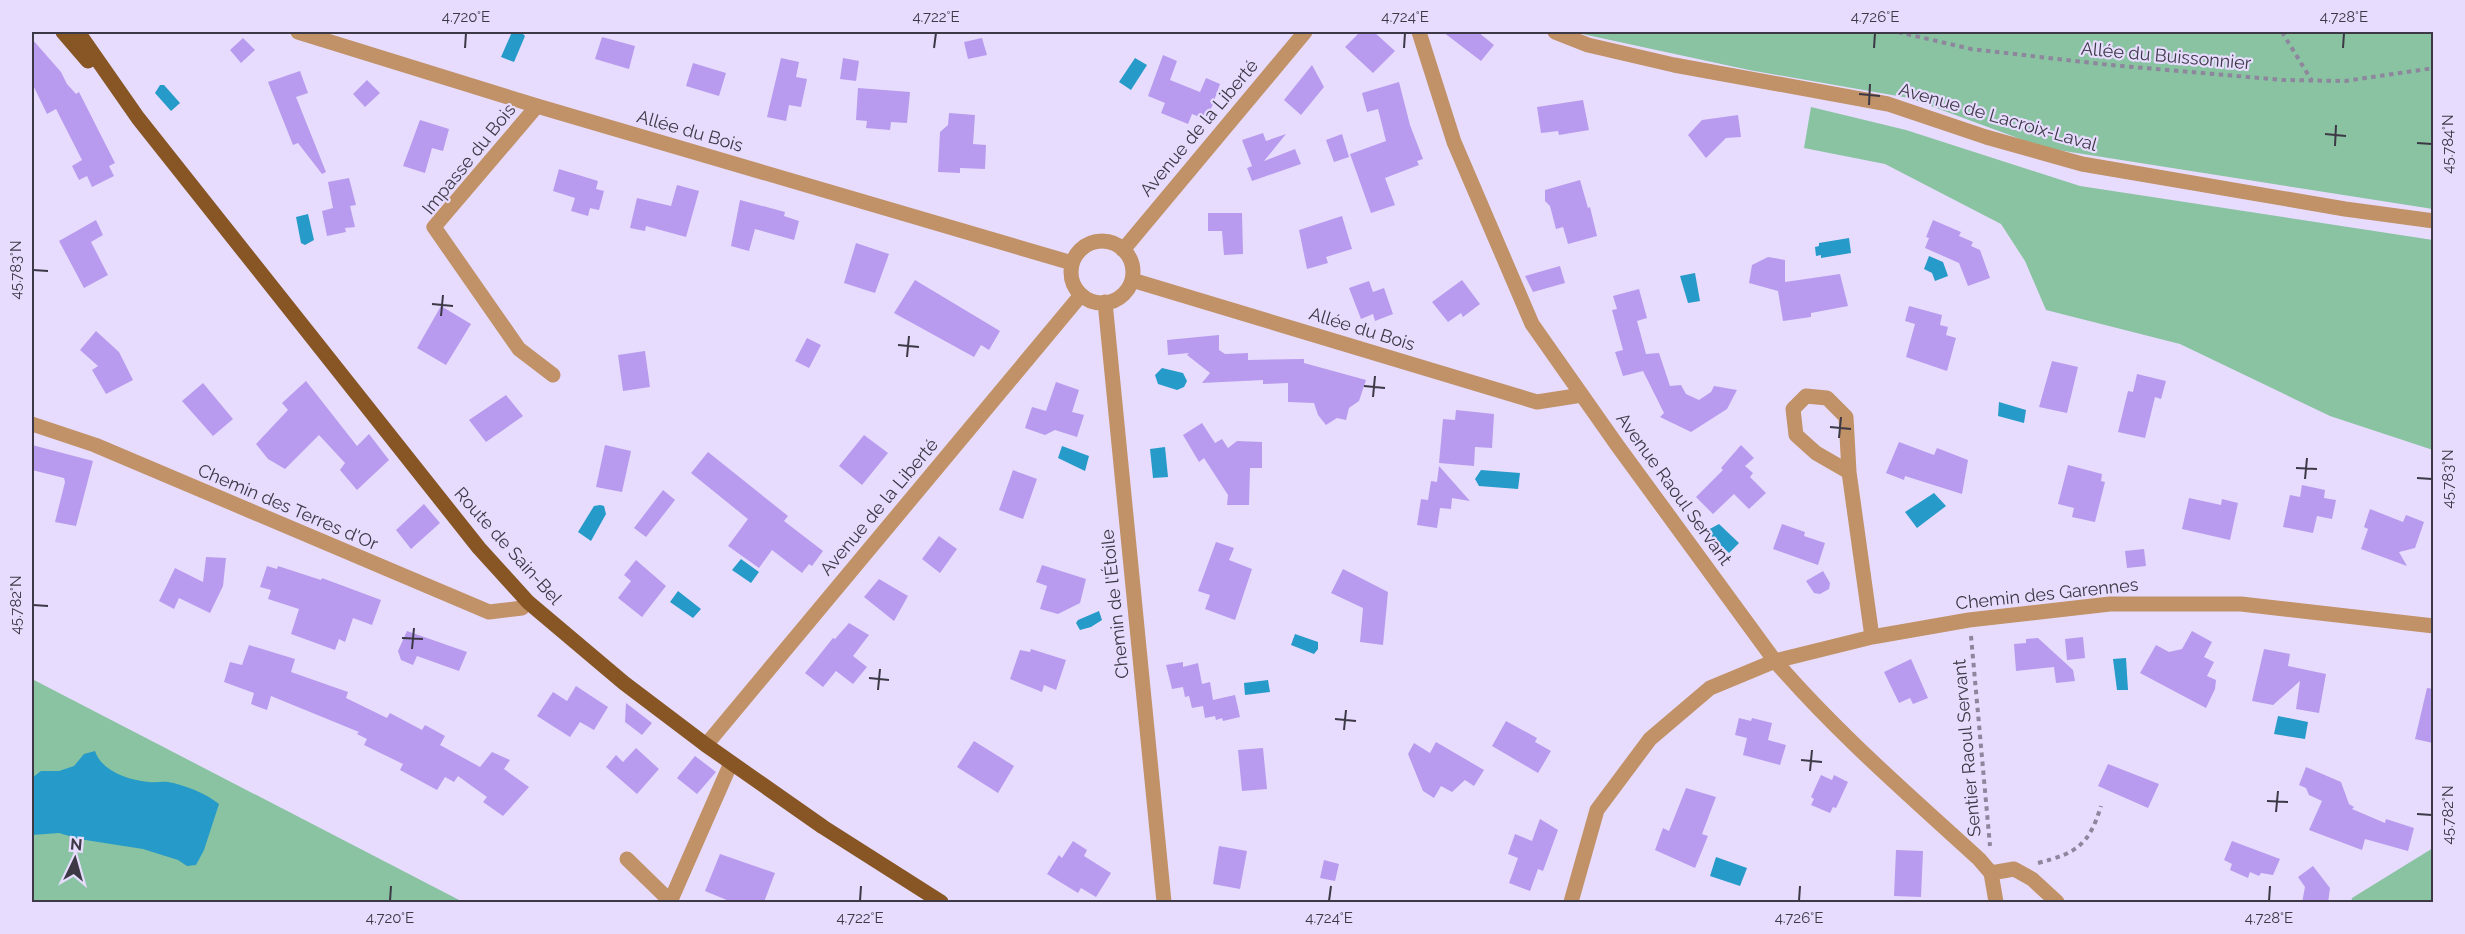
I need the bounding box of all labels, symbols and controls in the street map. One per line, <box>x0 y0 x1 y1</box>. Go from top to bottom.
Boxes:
text: 4.720°E <box>442 8 490 26</box>
text: 4.722°E <box>912 8 960 26</box>
text: 4.724°E <box>1381 8 1429 26</box>
text: 4.726°E <box>1851 8 1899 26</box>
text: 4.728°E <box>2320 8 2368 26</box>
street label: Allée du Buissonnier <box>2080 38 2253 73</box>
street label: Avenue de la Liberté <box>1135 55 1262 200</box>
street label: Avenue de Lacroix-Laval <box>1897 78 2100 155</box>
street label: Impasse du Bois <box>418 99 520 218</box>
street label: Allée du Bois <box>635 105 746 156</box>
text: 45.784°N <box>2439 114 2457 174</box>
text: 45.783°N <box>7 241 25 299</box>
street label: Allée du Bois <box>1307 302 1418 355</box>
street label: Avenue Raoul Servant <box>1612 409 1737 569</box>
street label: Avenue de la Liberté <box>815 434 942 579</box>
text: 45.783°N <box>2439 450 2457 508</box>
street label: Chemin des Terres d'Or <box>195 459 382 554</box>
street label: Route de Sain-Bel <box>450 483 567 609</box>
street label: Chemin de l'Étoile <box>1095 528 1133 680</box>
street label: Chemin des Garennes <box>1955 573 2140 614</box>
text: 45.782°N <box>7 576 25 634</box>
street label: Sentier Raoul Servant <box>1948 658 1985 838</box>
text: 45.782°N <box>2439 786 2457 844</box>
north arrow <box>45 829 105 889</box>
text: N <box>69 835 83 855</box>
text: 4.720°E <box>366 909 414 927</box>
text: 4.722°E <box>836 909 884 927</box>
text: 4.724°E <box>1305 909 1353 927</box>
text: 4.726°E <box>1775 909 1823 927</box>
text: 4.728°E <box>2245 909 2293 927</box>

